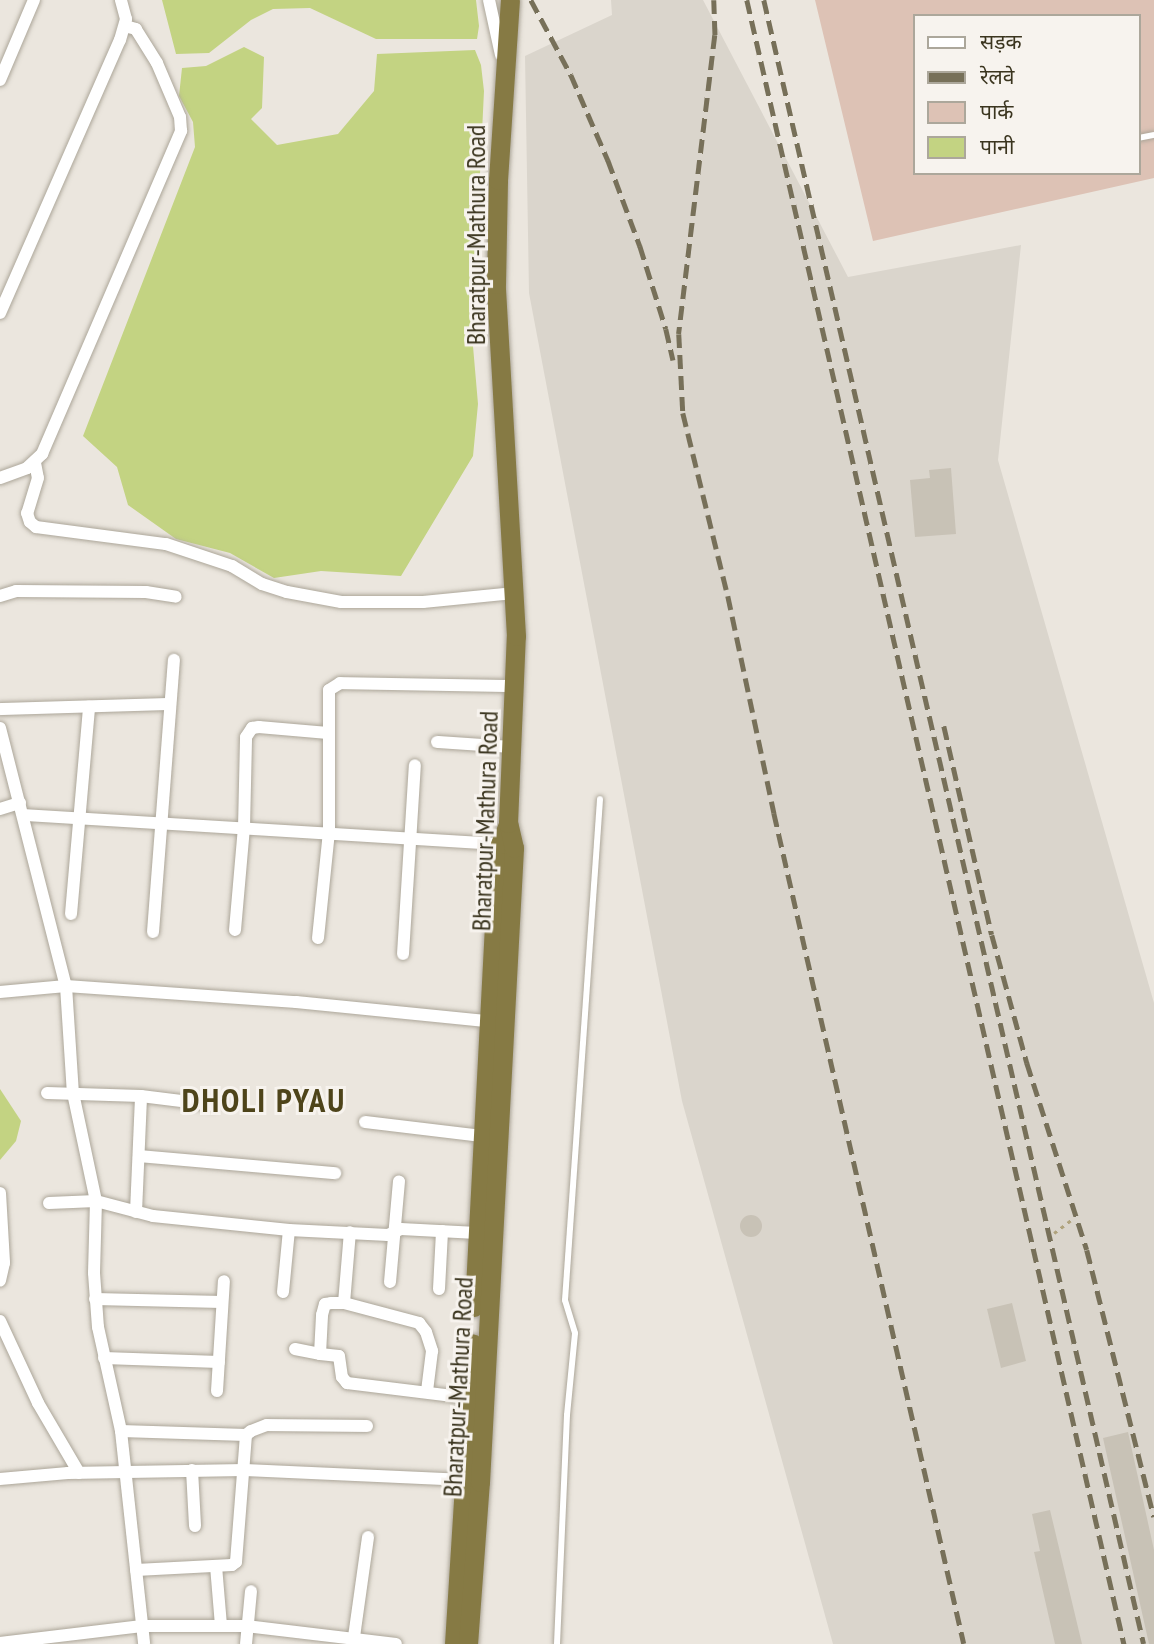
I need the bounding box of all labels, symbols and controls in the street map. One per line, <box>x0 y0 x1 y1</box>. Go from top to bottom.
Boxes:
legend <box>912 14 1140 175</box>
text: सड़क <box>980 28 1022 55</box>
text: रेलवे <box>980 63 1015 90</box>
text: पार्क <box>980 98 1014 125</box>
street label: Bharatpur-Mathura Road <box>460 125 492 345</box>
text: पानी <box>980 133 1014 160</box>
street label: Bharatpur-Mathura Road <box>466 710 504 932</box>
district label: DHOLI PYAU <box>183 1080 345 1120</box>
street label: Bharatpur-Mathura Road <box>437 1276 479 1498</box>

